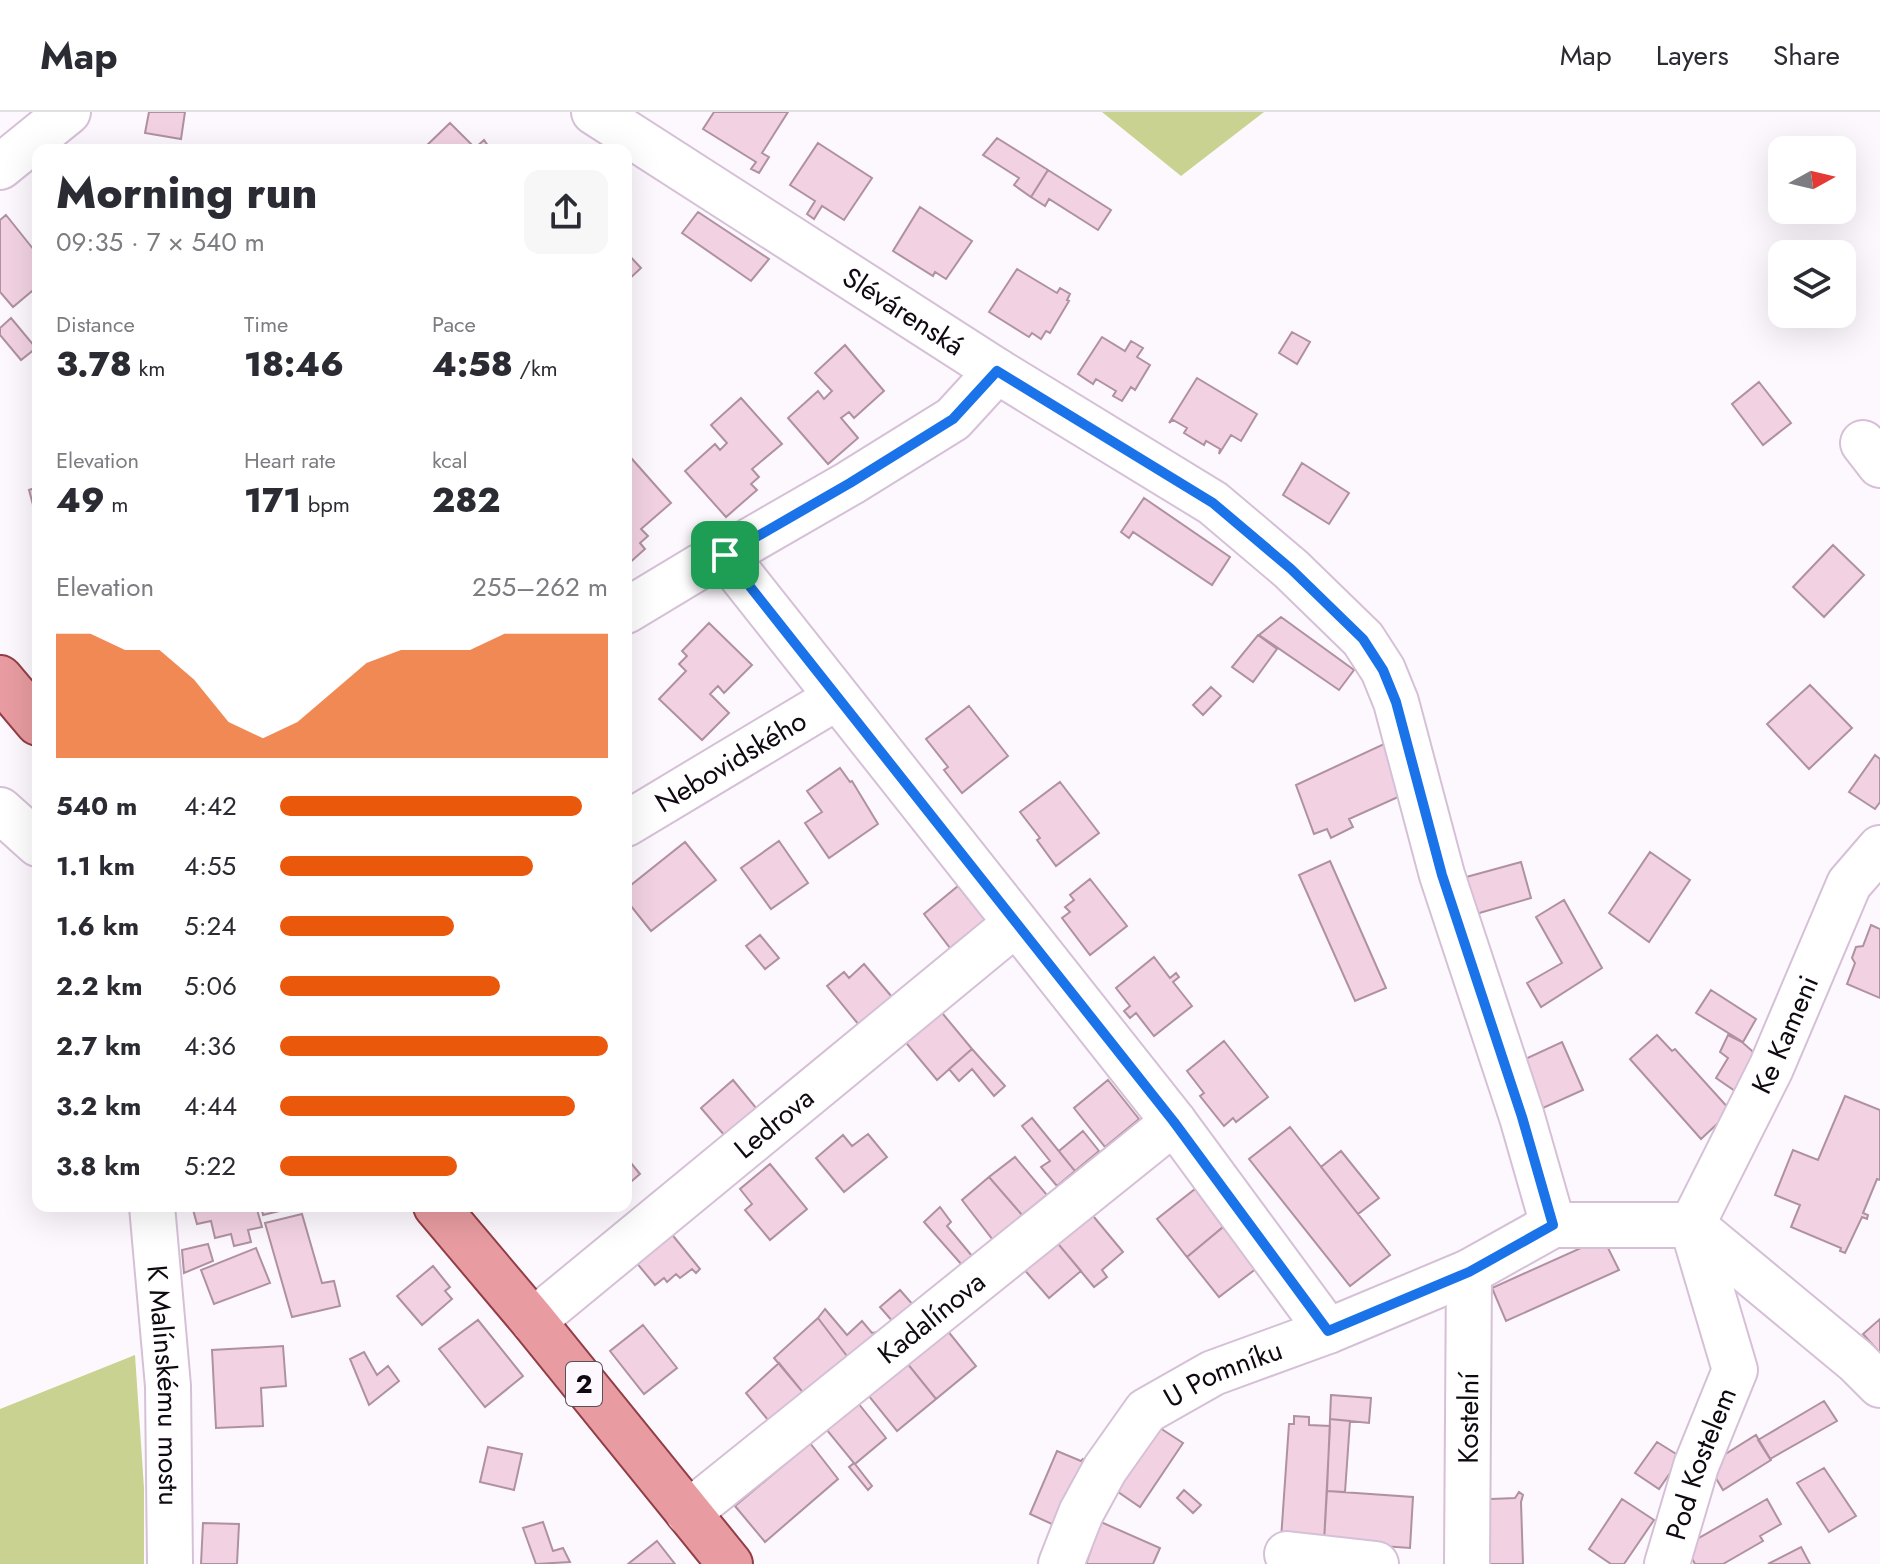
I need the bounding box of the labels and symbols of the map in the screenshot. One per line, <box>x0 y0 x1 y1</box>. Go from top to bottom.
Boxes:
north arrow <box>1768 136 1856 224</box>
street label: Slévárenská <box>835 257 973 365</box>
pin <box>691 521 759 589</box>
street label: Nebovidského <box>647 700 814 823</box>
street label: Ke Kameni <box>1741 969 1828 1101</box>
street label: Ledrova <box>725 1077 823 1168</box>
street label: Kadalínova <box>868 1261 994 1373</box>
street label: K Malínskému mostu <box>137 1263 190 1506</box>
street label: U Pomníku <box>1156 1329 1288 1418</box>
road number: 2 <box>566 1362 602 1406</box>
street label: Kostelní <box>1447 1371 1489 1464</box>
street label: Pod Kostelem <box>1655 1381 1746 1545</box>

